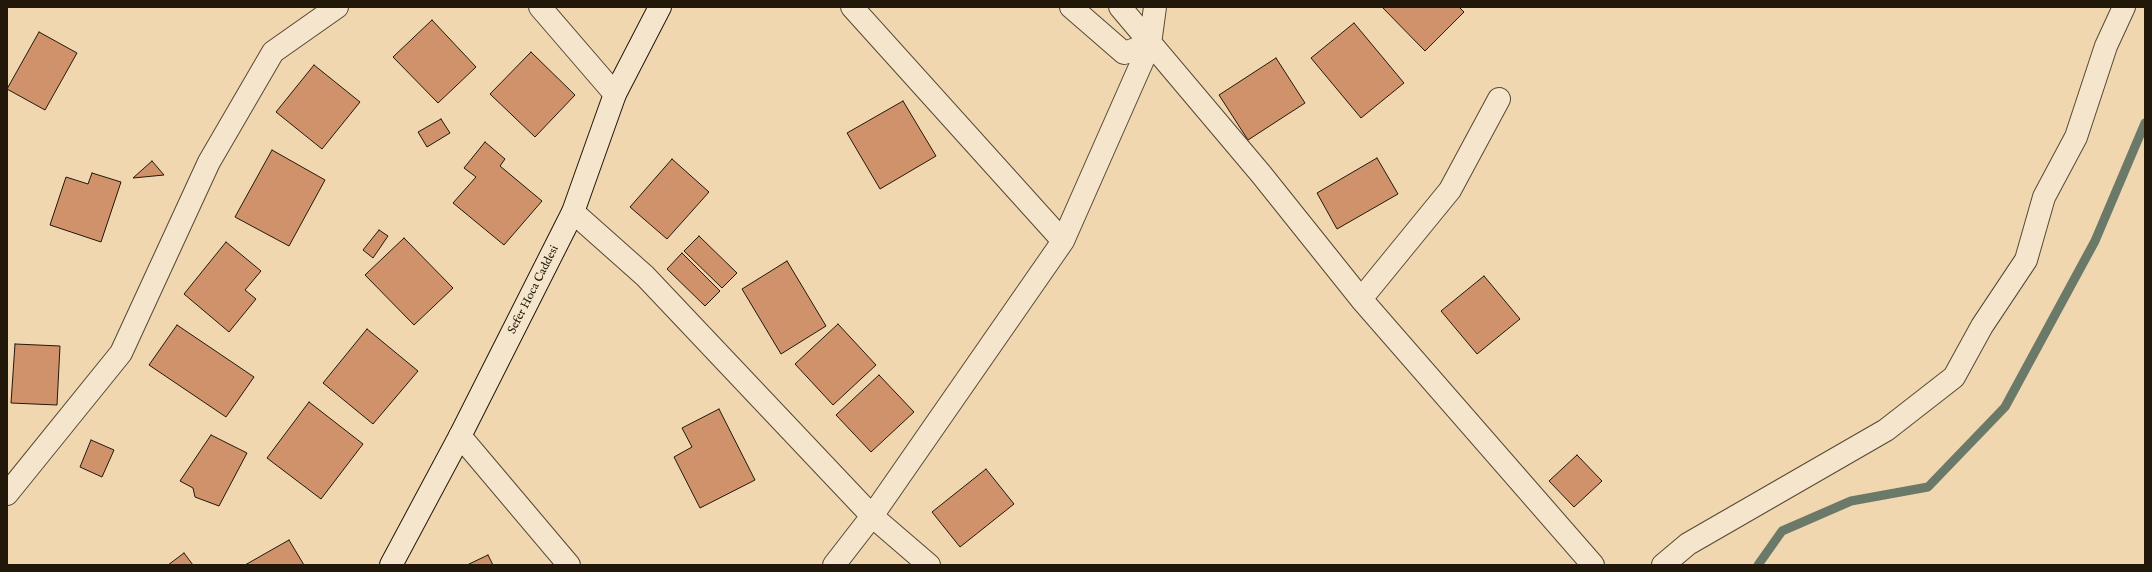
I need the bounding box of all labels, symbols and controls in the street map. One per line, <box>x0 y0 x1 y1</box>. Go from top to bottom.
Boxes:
street label: Sefer Hoca Caddesi <box>505 243 563 337</box>

